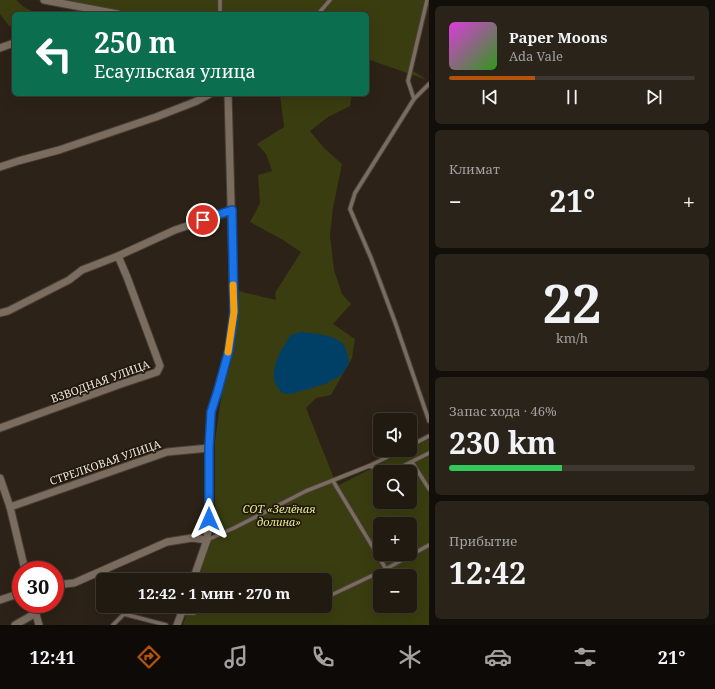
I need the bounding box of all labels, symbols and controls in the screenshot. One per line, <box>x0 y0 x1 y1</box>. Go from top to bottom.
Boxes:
text: 250 m <box>94 23 176 61</box>
text: Paper Moons <box>509 27 608 47</box>
icon: left <box>28 28 80 80</box>
text: Ada Vale <box>509 47 563 65</box>
text: Есаульская улица <box>94 59 256 83</box>
icon: previous <box>479 86 501 108</box>
icon: pause <box>561 86 583 108</box>
icon: next <box>643 86 665 108</box>
text: Климат <box>449 160 500 178</box>
text: 21° <box>549 180 595 221</box>
text: − <box>449 186 462 216</box>
text: + <box>683 186 695 216</box>
pin <box>186 203 220 237</box>
icon: arrive <box>192 209 214 231</box>
text: 22 <box>543 267 601 338</box>
text: km/h <box>556 329 588 347</box>
street label: ВЗВОДНАЯ УЛИЦА <box>48 356 152 406</box>
text: Запас хода · 46% <box>449 402 557 420</box>
map controls <box>373 413 417 613</box>
button: sound <box>373 413 417 457</box>
text: 230 km <box>449 422 556 463</box>
street label: СТРЕЛКОВАЯ УЛИЦА <box>47 436 163 488</box>
button: search <box>373 465 417 509</box>
position arrow <box>188 498 230 540</box>
park label: СОТ «Зелёная долина» <box>243 501 316 529</box>
button: + <box>373 517 417 561</box>
text: Прибытие <box>449 532 517 550</box>
text: 12:42 <box>449 552 526 593</box>
speed limit sign: 30 <box>12 561 64 613</box>
button: − <box>373 569 417 613</box>
text: 12:42 · 1 мин · 270 m <box>138 583 290 603</box>
icon: directions <box>135 643 163 671</box>
icon: music <box>222 643 250 671</box>
icon: phone <box>309 643 337 671</box>
icon: climate <box>396 643 424 671</box>
icon: car <box>484 643 512 671</box>
icon: filters <box>571 643 599 671</box>
text: 12:41 <box>30 645 76 669</box>
text: 21° <box>658 645 685 669</box>

